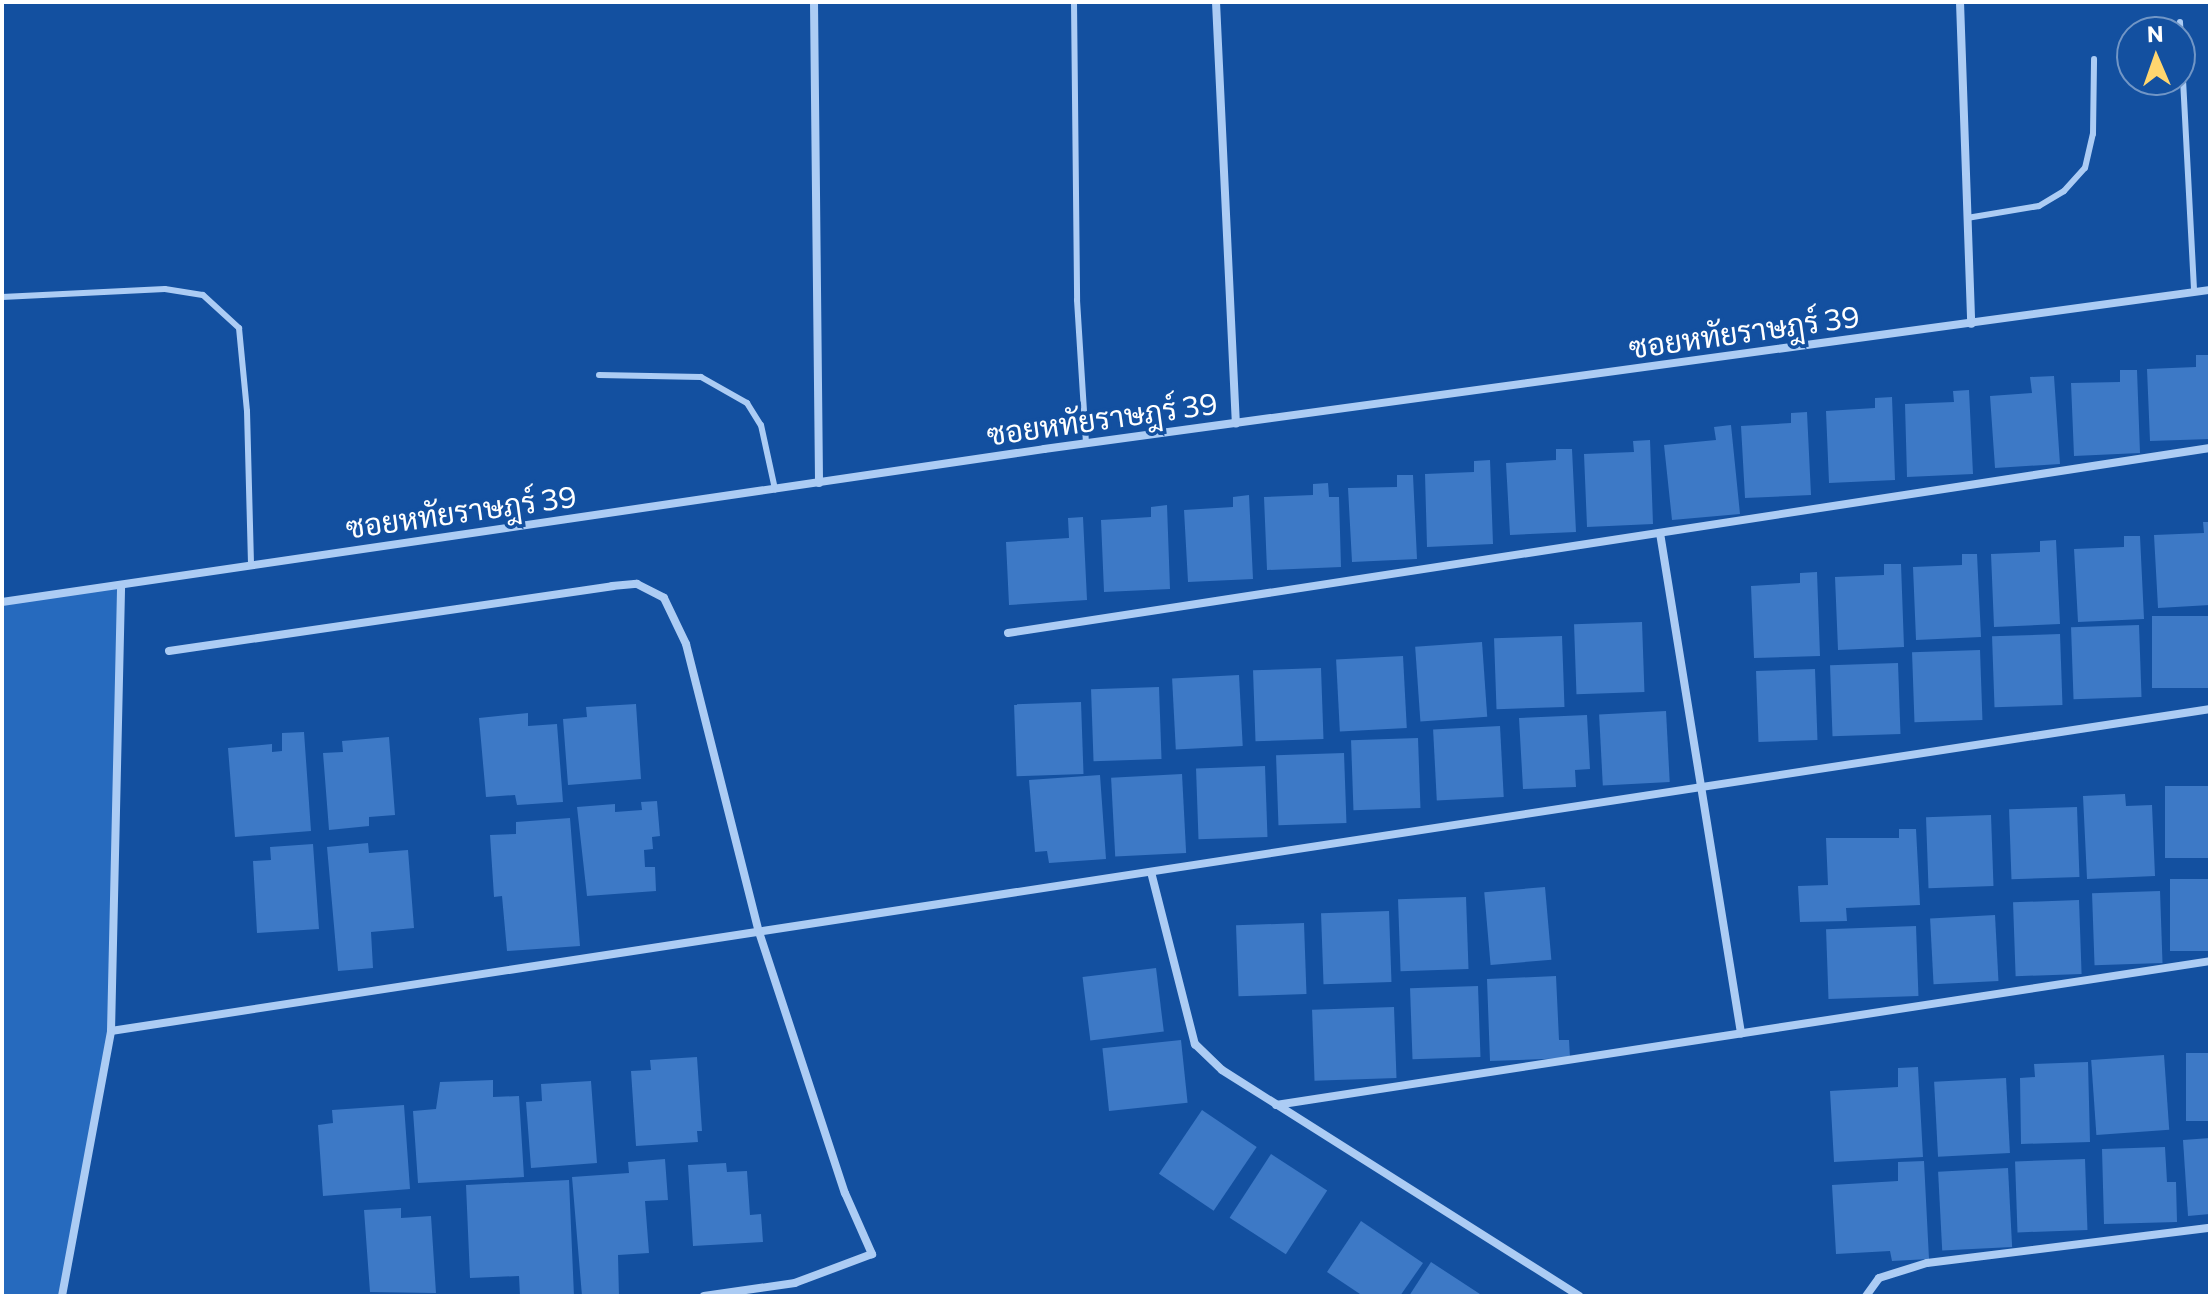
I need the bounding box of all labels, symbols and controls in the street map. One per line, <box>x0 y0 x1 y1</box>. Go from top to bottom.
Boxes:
north arrow <box>2116 16 2196 96</box>
text: N <box>2146 20 2164 47</box>
street label: ซอยหทัยราษฎร์ 39 <box>1626 297 1862 365</box>
street label: ซอยหทัยราษฎร์ 39 <box>984 384 1220 452</box>
street label: ซอยหทัยราษฎร์ 39 <box>343 477 579 545</box>

